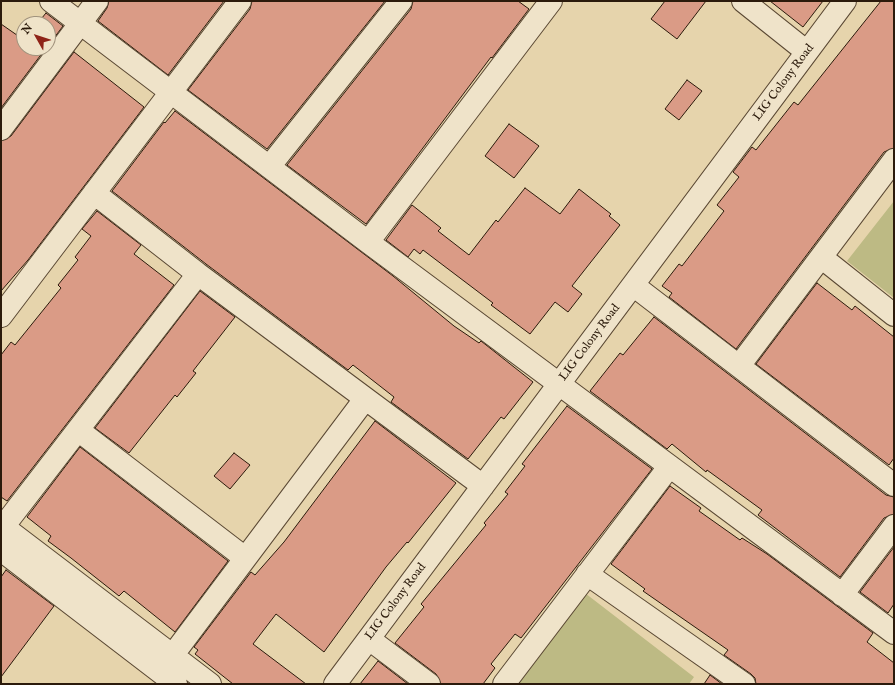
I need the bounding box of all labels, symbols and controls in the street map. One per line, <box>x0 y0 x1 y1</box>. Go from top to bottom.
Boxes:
north arrow <box>16 16 56 56</box>
text: N <box>19 21 36 37</box>
street label: LIG Colony Road <box>750 42 818 124</box>
street label: LIG Colony Road <box>556 302 624 384</box>
street label: LIG Colony Road <box>362 561 430 643</box>

